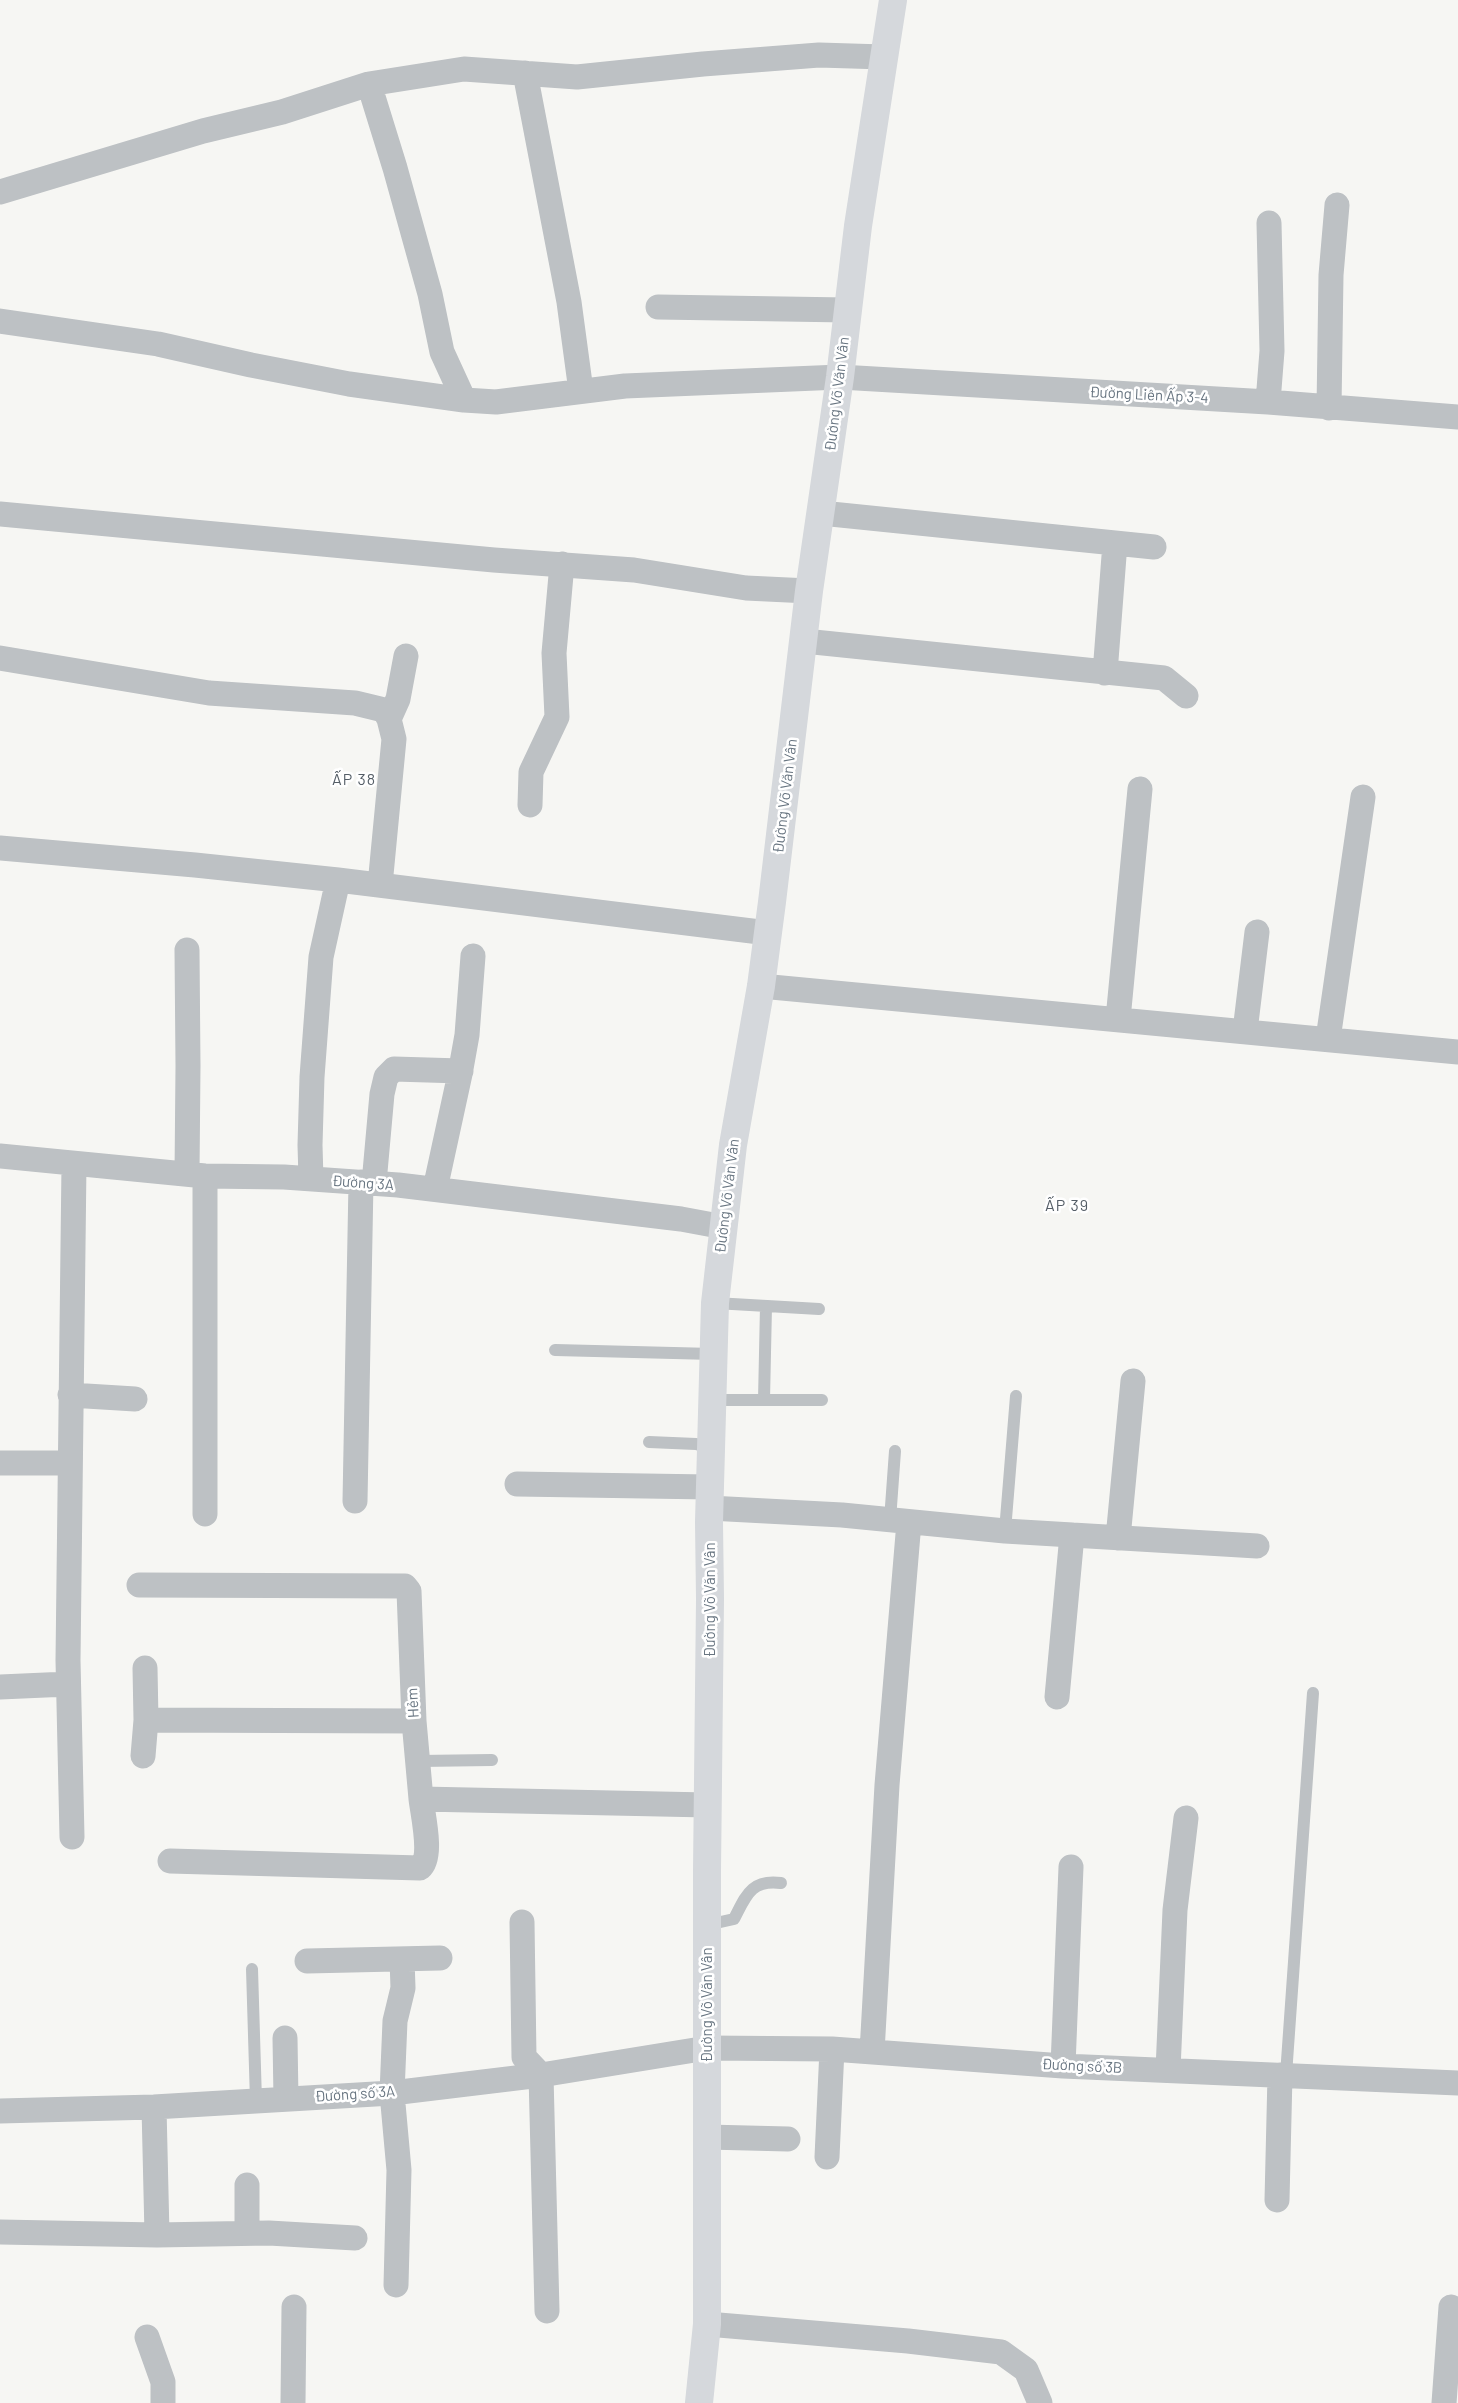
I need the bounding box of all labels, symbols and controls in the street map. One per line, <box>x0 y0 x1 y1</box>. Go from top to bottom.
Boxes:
street label: Đường Võ Văn Vân <box>821 336 853 452</box>
street label: Đường Liên Ấp 3-4 <box>1089 383 1209 407</box>
street label: Đường Võ Văn Vân <box>769 738 801 854</box>
district label: ẤP 38 <box>331 770 377 790</box>
street label: Đường Võ Văn Vân <box>711 1138 743 1254</box>
street label: Đường 3A <box>331 1172 395 1194</box>
district label: ẤP 39 <box>1044 1196 1090 1216</box>
street label: Đường Võ Văn Vân <box>701 1542 719 1658</box>
street label: Hẻm <box>403 1687 423 1719</box>
street label: Đường Võ Văn Vân <box>698 1947 716 2063</box>
street label: Đường số 3B <box>1041 2055 1123 2077</box>
street label: Đường số 3A <box>314 2082 396 2106</box>

